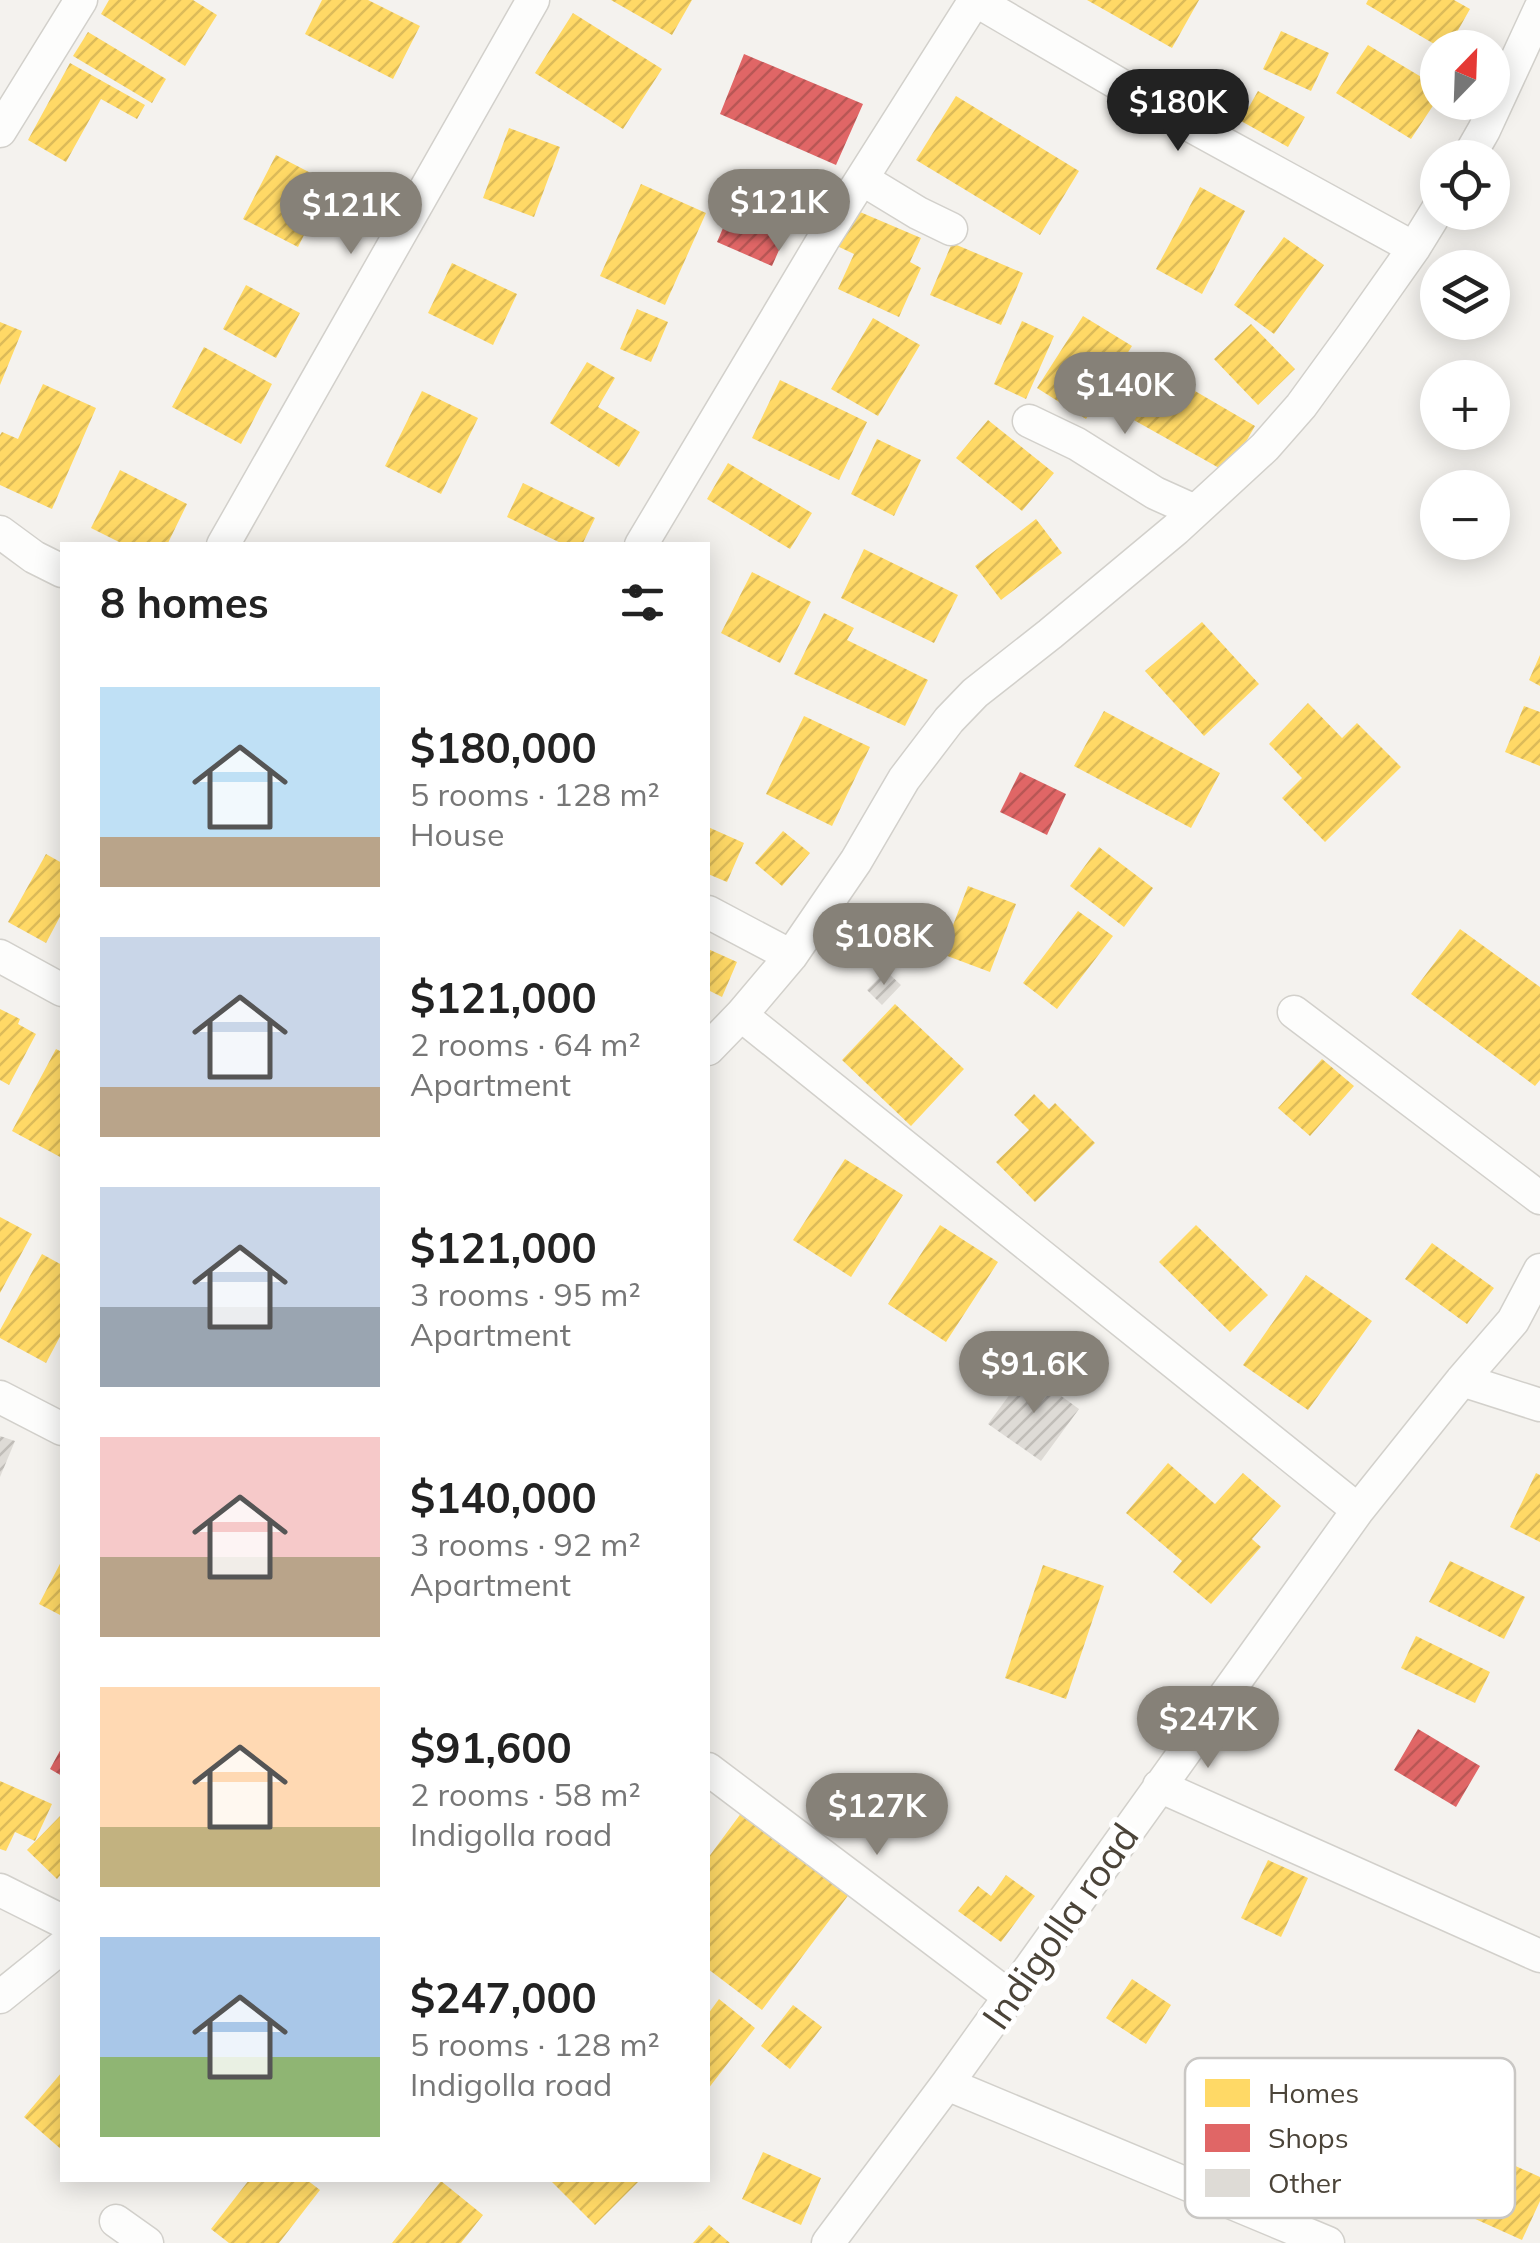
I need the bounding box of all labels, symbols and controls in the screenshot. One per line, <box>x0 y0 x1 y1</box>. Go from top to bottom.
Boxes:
north arrow <box>1420 30 1510 120</box>
map controls <box>1420 30 1510 560</box>
pin: $180K <box>1108 69 1248 154</box>
text: $180K <box>1129 81 1227 121</box>
button: locate <box>1420 140 1510 230</box>
pin: $121K <box>709 169 849 254</box>
pin: $121K <box>281 172 421 257</box>
text: $121K <box>730 181 828 221</box>
text: $121K <box>302 184 400 224</box>
button: layers <box>1420 250 1510 340</box>
pin: $140K <box>1055 352 1195 437</box>
button: + <box>1420 360 1510 450</box>
text: $140K <box>1076 364 1174 404</box>
button: − <box>1420 470 1510 560</box>
icon: filters <box>615 575 670 630</box>
text: 8 homes <box>100 576 269 629</box>
text: $180,000 <box>410 721 597 774</box>
icon: home <box>180 727 300 847</box>
text: 5 rooms · 128 m² <box>410 774 660 814</box>
text: House <box>410 814 505 854</box>
pin: $108K <box>814 903 954 988</box>
text: $108K <box>835 915 933 955</box>
text: $121,000 <box>410 971 597 1024</box>
icon: home <box>180 977 300 1097</box>
text: 2 rooms · 64 m² <box>410 1024 641 1064</box>
text: Apartment <box>410 1064 571 1104</box>
text: $121,000 <box>410 1221 597 1274</box>
icon: home <box>180 1227 300 1347</box>
text: 3 rooms · 95 m² <box>410 1274 641 1314</box>
text: Apartment <box>410 1314 571 1354</box>
pin: $91.6K <box>953 1331 1115 1416</box>
text: $91.6K <box>981 1343 1087 1383</box>
text: $140,000 <box>410 1471 597 1524</box>
icon: home <box>180 1477 300 1597</box>
text: 3 rooms · 92 m² <box>410 1524 641 1564</box>
text: Apartment <box>410 1564 571 1604</box>
pin: $247K <box>1138 1686 1278 1771</box>
text: $247K <box>1159 1698 1257 1738</box>
text: $91,600 <box>410 1721 572 1774</box>
icon: home <box>180 1727 300 1847</box>
pin: $127K <box>807 1773 947 1858</box>
text: 2 rooms · 58 m² <box>410 1774 641 1814</box>
text: $127K <box>828 1785 926 1825</box>
text: Indigolla road <box>410 1814 612 1854</box>
street label: Indigolla road <box>971 1814 1149 2038</box>
text: $247,000 <box>410 1971 597 2024</box>
icon: home <box>180 1977 300 2097</box>
text: 5 rooms · 128 m² <box>410 2024 660 2064</box>
legend <box>1185 2058 1515 2218</box>
text: Indigolla road <box>410 2064 612 2104</box>
text: Homes <box>1268 2075 1359 2110</box>
text: Shops <box>1268 2120 1349 2155</box>
text: Other <box>1268 2165 1342 2200</box>

